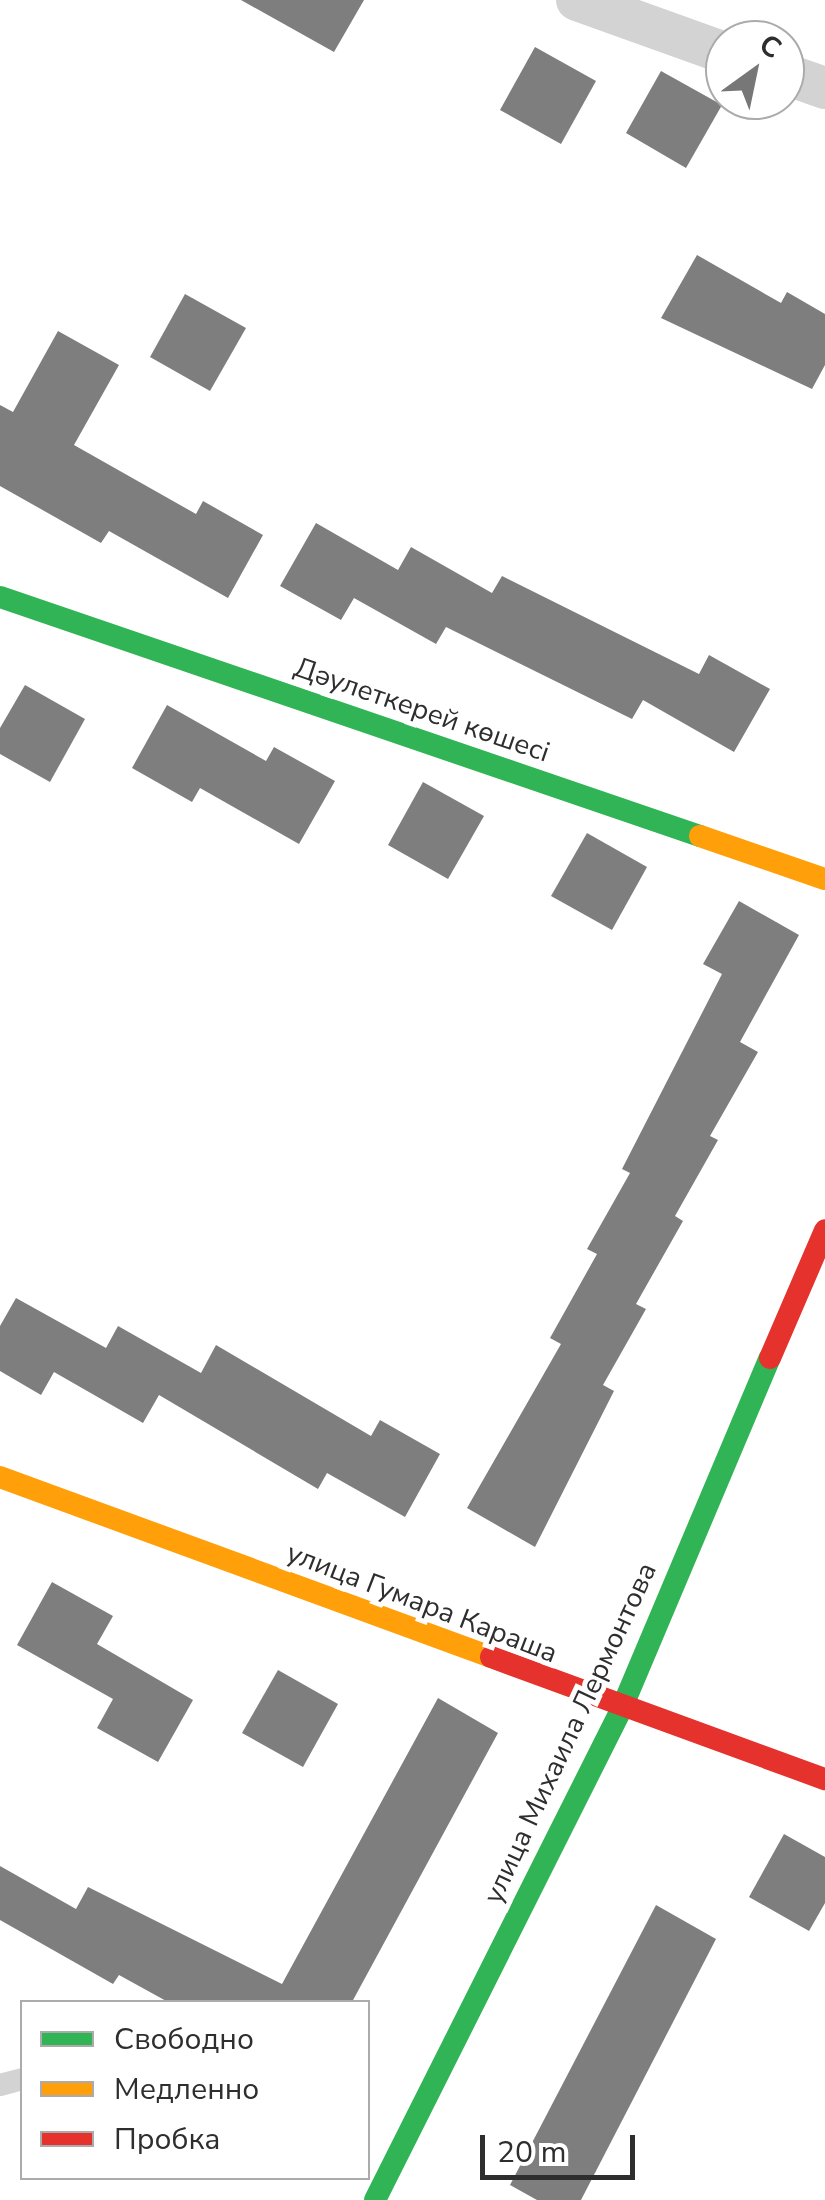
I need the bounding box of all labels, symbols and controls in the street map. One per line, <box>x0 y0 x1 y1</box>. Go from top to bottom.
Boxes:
north arrow <box>705 20 805 120</box>
text: С <box>752 25 789 68</box>
street label: Дәулеткерей көшесі <box>290 651 554 769</box>
street label: улица Гумара Караша <box>282 1536 562 1670</box>
street label: улица Михаила Лермонтова <box>476 1557 664 1909</box>
legend <box>20 2000 370 2180</box>
text: Свободно <box>114 2019 254 2060</box>
text: Медленно <box>114 2069 259 2110</box>
scale bar <box>485 2115 640 2177</box>
text: Пробка <box>114 2119 220 2160</box>
text: 20 m <box>497 2132 566 2173</box>

